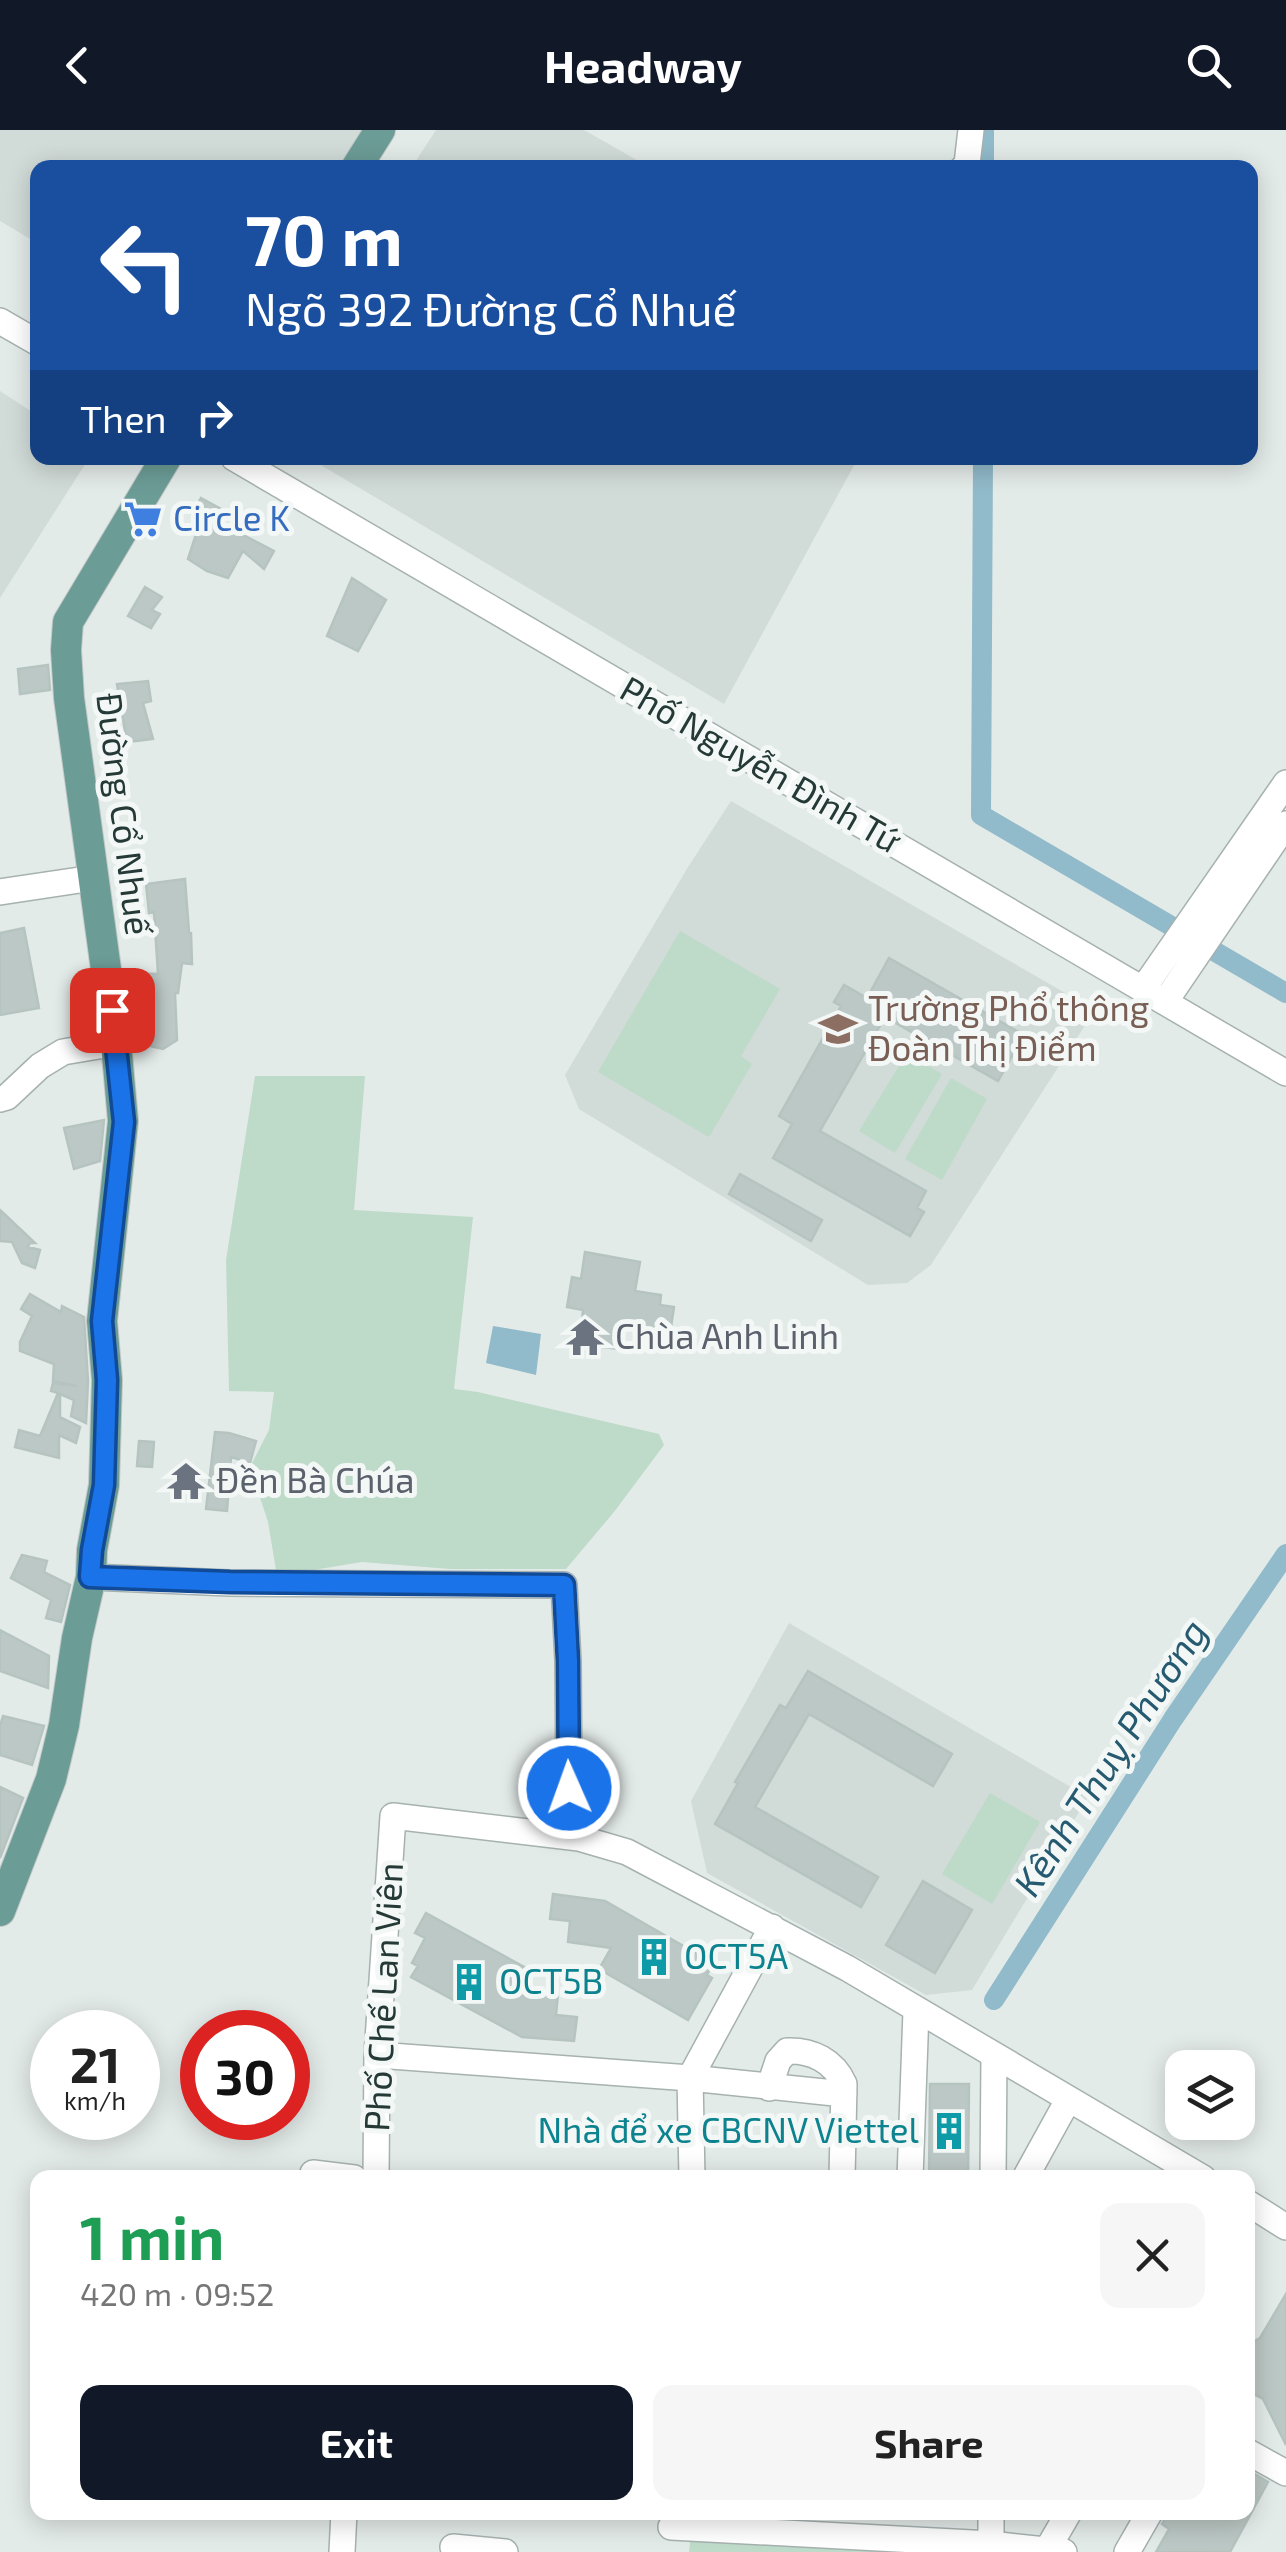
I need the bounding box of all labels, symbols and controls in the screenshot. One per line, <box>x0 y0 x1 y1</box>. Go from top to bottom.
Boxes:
icon: back <box>50 38 105 93</box>
text: Headway <box>544 38 742 92</box>
icon: search <box>1181 38 1236 93</box>
text: 70 m <box>245 196 403 280</box>
icon: left <box>80 200 210 330</box>
text: Ngõ 392 Đường Cổ Nhuế <box>245 281 737 335</box>
icon: right <box>187 390 242 445</box>
text: Then <box>80 395 167 441</box>
place label: Circle K <box>173 496 290 538</box>
supermarket icon: Circle K <box>122 498 164 540</box>
street label: Phố Nguyễn Đình Tứ <box>614 666 909 861</box>
street label: Đường Cổ Nhuế <box>89 690 161 937</box>
pin <box>70 968 155 1053</box>
icon: arrive <box>85 983 140 1038</box>
place label: Trường Phổ thông Đoàn Thị Điểm <box>868 986 1149 1068</box>
school or university icon: Trường Phổ thông Đoàn Thị Điểm <box>817 1008 859 1050</box>
place label: Chùa Anh Linh <box>615 1314 839 1356</box>
temple icon: Chùa Anh Linh <box>564 1316 606 1358</box>
place label: Đền Bà Chúa <box>216 1458 415 1500</box>
temple icon: Đền Bà Chúa <box>165 1460 207 1502</box>
water label: Kênh Thuỵ Phương <box>1003 1610 1216 1904</box>
position arrow <box>517 1736 621 1840</box>
street label: Phố Chế Lan Viên <box>354 1861 410 2132</box>
place label: OCT5A <box>684 1934 788 1976</box>
building icon: OCT5A <box>633 1936 675 1978</box>
place label: OCT5B <box>499 1959 603 2001</box>
building icon: OCT5B <box>448 1961 490 2003</box>
speed limit sign: 30 <box>180 2010 310 2140</box>
text: 21 <box>70 2033 120 2093</box>
map controls <box>1165 2050 1255 2140</box>
button: layers <box>1165 2050 1255 2140</box>
text: km/h <box>64 2085 126 2115</box>
place label: Nhà để xe CBCNV Viettel <box>537 2108 920 2150</box>
building icon: Nhà để xe CBCNV Viettel <box>928 2110 970 2152</box>
text: 1 min <box>80 2200 224 2272</box>
button: close <box>1100 2203 1205 2308</box>
text: 420 m · 09:52 <box>80 2274 274 2312</box>
button: Exit <box>80 2385 633 2500</box>
button: Share <box>653 2385 1205 2500</box>

